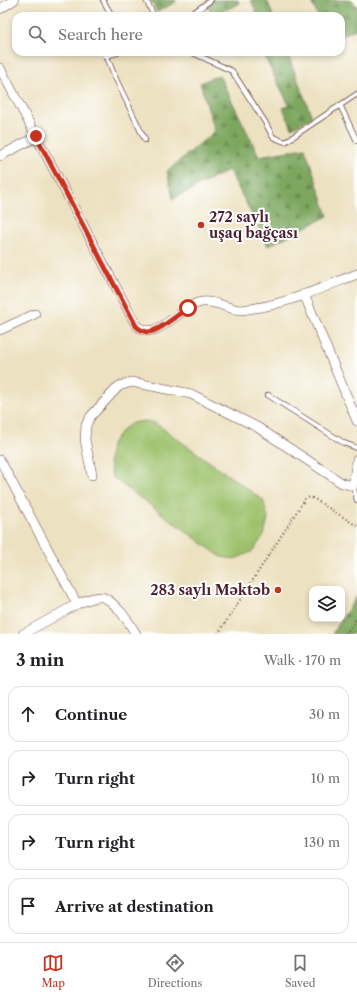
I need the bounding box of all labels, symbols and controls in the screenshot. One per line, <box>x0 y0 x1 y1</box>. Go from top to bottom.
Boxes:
search box <box>12 12 345 56</box>
icon: search <box>26 23 48 45</box>
text: Search here <box>58 25 143 44</box>
route end <box>27 127 45 145</box>
place label: 272 saylı uşaq bağçası <box>209 208 298 242</box>
marker: 272 saylı uşaq bağçası <box>196 220 206 230</box>
route start <box>179 299 197 317</box>
place label: 283 saylı Məktəb <box>150 581 270 599</box>
marker: 283 saylı Məktəb <box>273 585 283 595</box>
map controls <box>309 586 345 622</box>
button: layers <box>309 586 345 622</box>
text: 3 min <box>16 650 65 670</box>
text: Walk · 170 m <box>264 652 341 668</box>
icon: ahead <box>17 703 39 725</box>
text: Continue <box>55 705 127 724</box>
text: 30 m <box>309 706 340 722</box>
icon: right <box>17 767 39 789</box>
text: Turn right <box>55 769 135 788</box>
text: 10 m <box>311 770 340 786</box>
icon: right <box>17 831 39 853</box>
text: Turn right <box>55 833 135 852</box>
text: 130 m <box>304 834 340 850</box>
icon: arrive <box>17 895 39 917</box>
text: Arrive at destination <box>55 897 214 916</box>
tab: Map <box>41 952 65 990</box>
tab: Directions <box>148 952 202 990</box>
tab: Saved <box>285 952 316 990</box>

